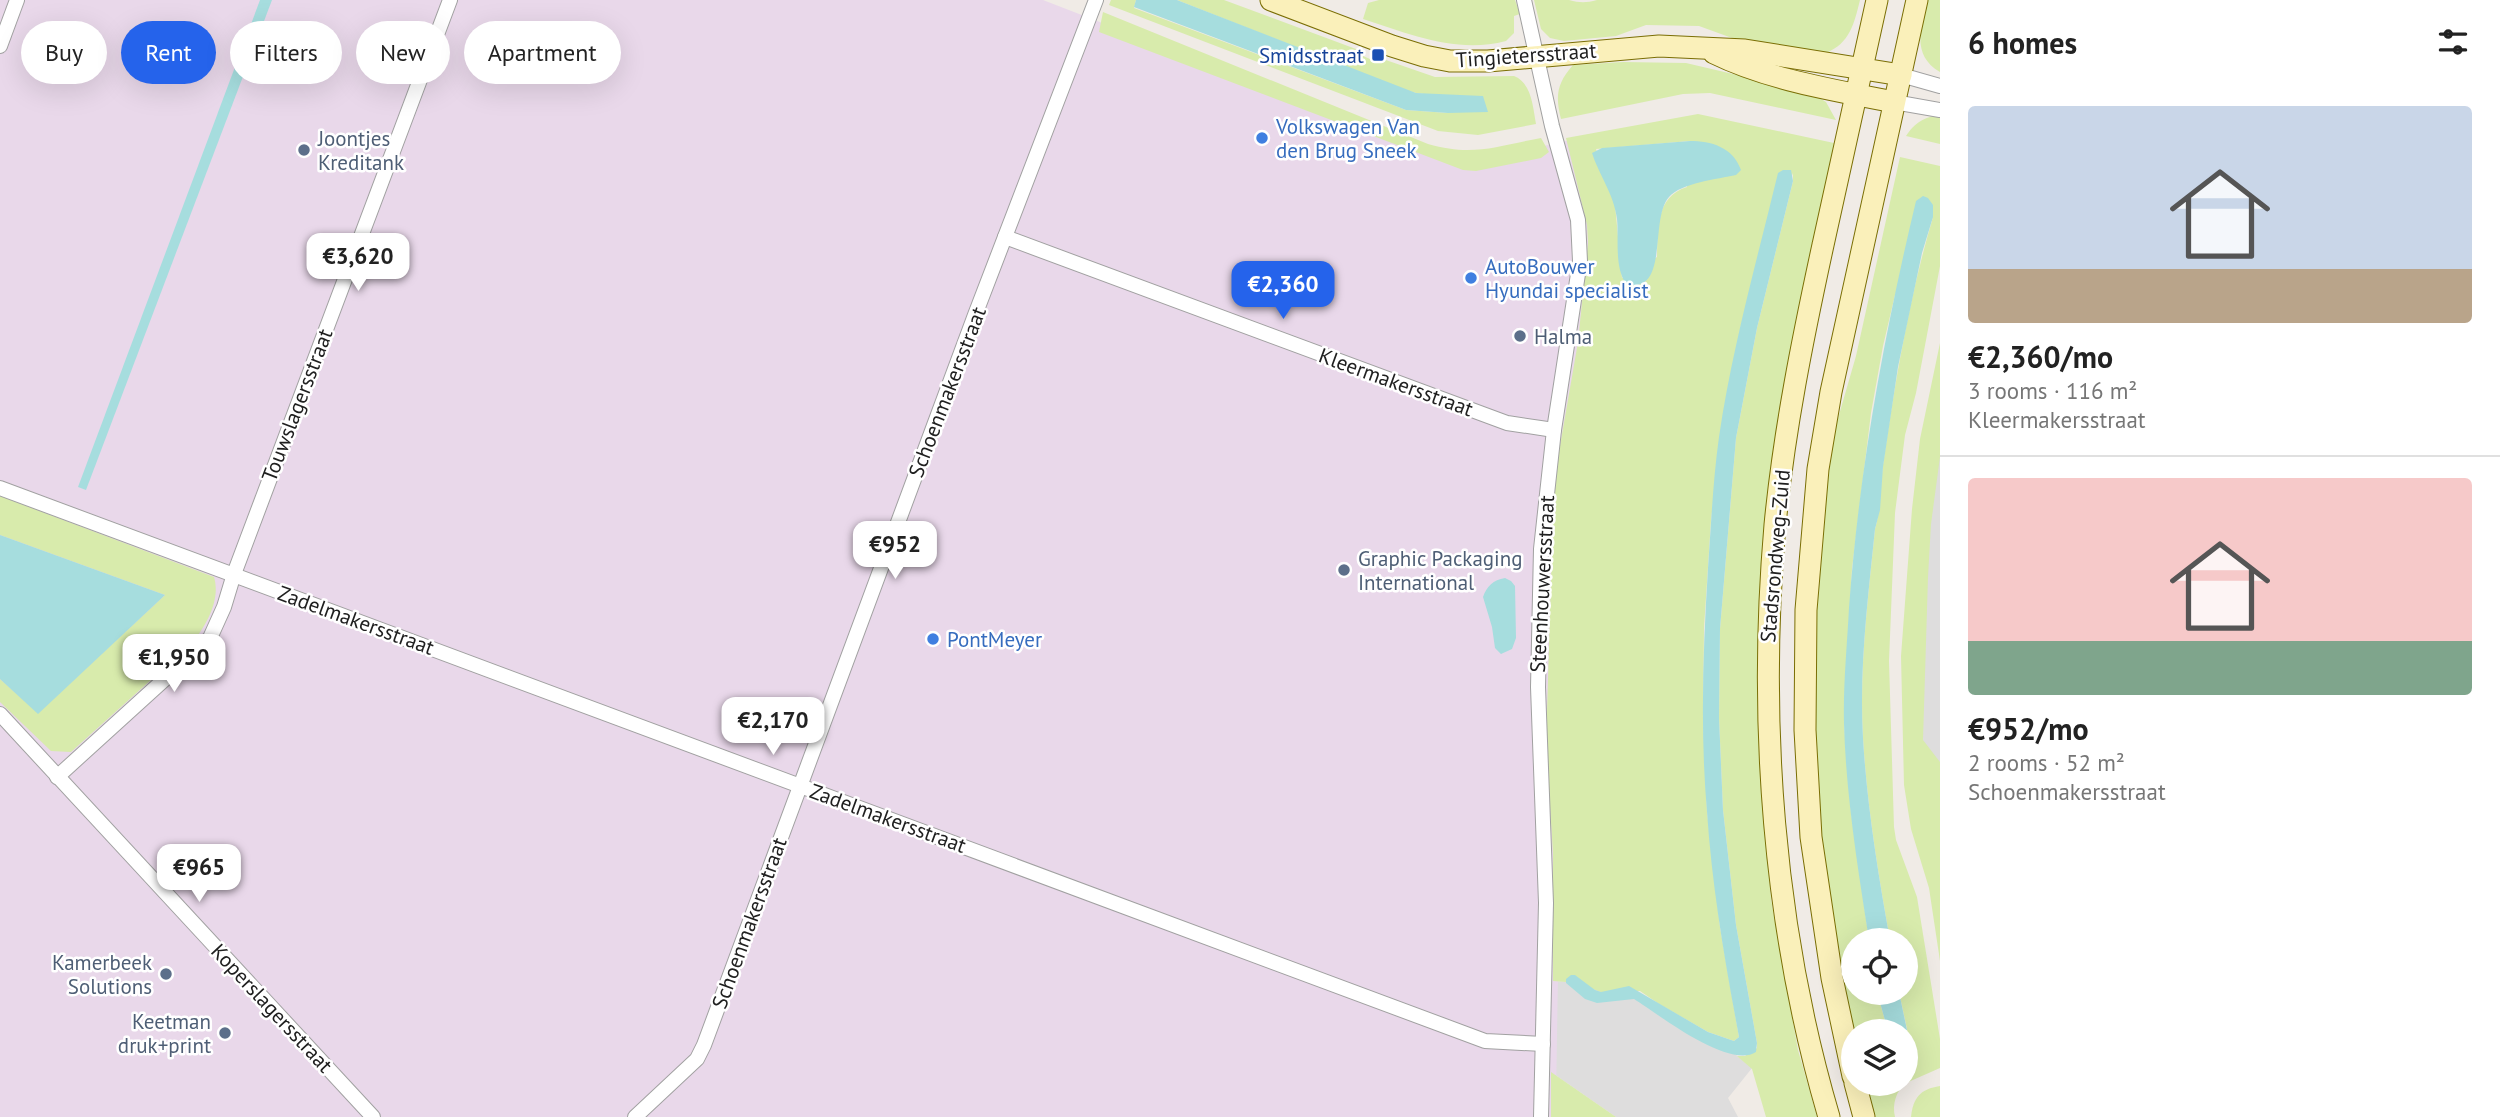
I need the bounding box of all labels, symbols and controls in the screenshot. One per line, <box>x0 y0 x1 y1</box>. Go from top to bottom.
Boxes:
chip: Buy <box>21 21 107 84</box>
chip: Rent <box>121 21 216 84</box>
chip: Filters <box>230 21 342 84</box>
chip: New <box>356 21 450 84</box>
chip: Apartment <box>464 21 621 84</box>
text: 6 homes <box>1968 23 2077 62</box>
icon: filters <box>2434 23 2472 61</box>
street label: Tingietersstraat <box>1455 37 1597 73</box>
place label: Smidsstraat <box>1259 42 1364 69</box>
marker: Smidsstraat <box>1370 47 1386 63</box>
place label: Volkswagen Van den Brug Sneek <box>1275 113 1420 164</box>
place label: Joontjes Kreditank <box>317 125 404 176</box>
marker: Volkswagen Van den Brug Sneek <box>1254 130 1270 146</box>
marker: Joontjes Kreditank <box>296 142 312 158</box>
icon: home <box>2157 151 2283 277</box>
pin: €3,620 <box>301 233 415 293</box>
text: €3,620 <box>322 241 394 270</box>
place label: AutoBouwer Hyundai specialist <box>1485 253 1649 304</box>
pin: €2,360 <box>1226 262 1340 321</box>
text: €2,360 <box>1247 269 1319 298</box>
marker: AutoBouwer Hyundai specialist <box>1463 270 1479 286</box>
street label: Schoenmakersstraat <box>902 303 992 481</box>
place label: Halma <box>1534 323 1592 350</box>
street label: Touwslagersstraat <box>255 325 339 485</box>
marker: Halma <box>1512 328 1528 344</box>
text: €2,360/mo <box>1968 337 2113 376</box>
street label: Kleermakersstraat <box>1315 342 1477 422</box>
text: 3 rooms · 116 m² <box>1968 376 2137 405</box>
text: Kleermakersstraat <box>1968 405 2146 434</box>
street label: Stadsrondweg-Zuid <box>1754 468 1796 644</box>
street label: Steenhouwersstraat <box>1524 495 1560 673</box>
pin: €952 <box>854 522 936 581</box>
icon: home <box>2157 523 2283 649</box>
text: €952 <box>869 529 921 558</box>
place label: Graphic Packaging International <box>1358 545 1523 596</box>
marker: Graphic Packaging International <box>1336 562 1352 578</box>
street label: Zadelmakersstraat <box>274 579 438 661</box>
place label: PontMeyer <box>947 626 1042 653</box>
marker: PontMeyer <box>925 631 941 647</box>
pin: €1,950 <box>117 634 231 694</box>
text: €1,950 <box>138 642 210 671</box>
pin: €2,170 <box>716 698 830 757</box>
text: €2,170 <box>737 705 809 734</box>
text: €952/mo <box>1968 709 2089 748</box>
text: 2 rooms · 52 m² <box>1968 748 2125 777</box>
street label: Zadelmakersstraat <box>806 777 970 859</box>
text: Schoenmakersstraat <box>1968 777 2166 806</box>
street label: Schoenmakersstraat <box>705 834 793 1012</box>
pin: €965 <box>158 844 240 904</box>
text: €965 <box>173 852 225 881</box>
map controls <box>1841 928 1918 1096</box>
button: locate <box>1841 928 1918 1005</box>
street label: Koperslagersstraat <box>205 938 339 1078</box>
place label: Kamerbeek Solutions <box>52 949 152 1000</box>
marker: Kamerbeek Solutions <box>158 966 174 982</box>
place label: Keetman druk+print <box>118 1008 211 1059</box>
button: layers <box>1841 1019 1918 1096</box>
marker: Keetman druk+print <box>217 1025 233 1041</box>

